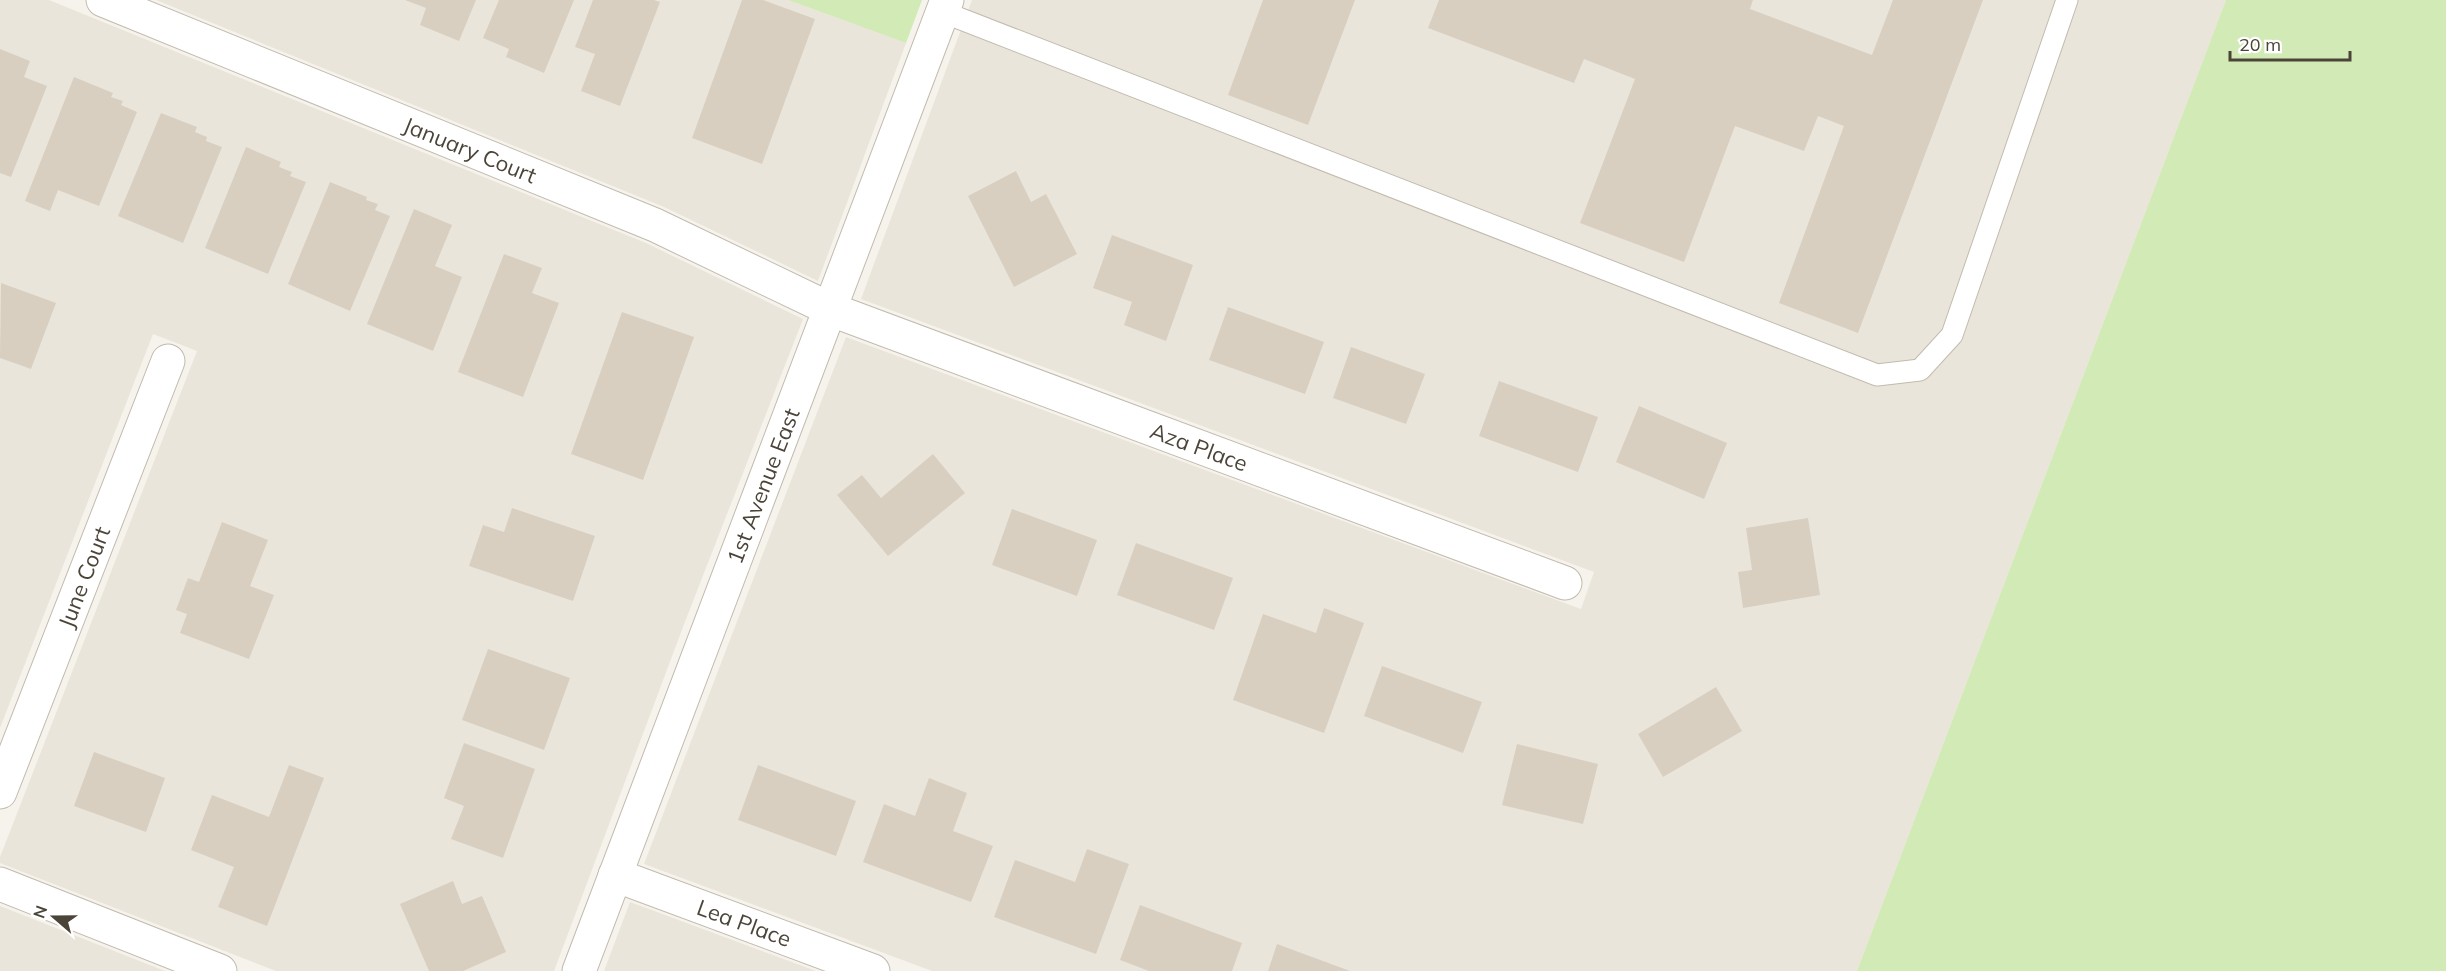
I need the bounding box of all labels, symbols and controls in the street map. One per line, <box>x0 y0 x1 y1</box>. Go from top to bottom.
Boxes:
scale bar <box>2230 24 2350 62</box>
text: 20 m <box>2239 33 2281 56</box>
street label: January Court <box>399 111 541 190</box>
street label: 1st Avenue East <box>720 404 806 568</box>
street label: Aza Place <box>1146 416 1252 478</box>
street label: June Court <box>52 522 116 632</box>
north arrow <box>24 887 84 947</box>
street label: Lea Place <box>693 893 795 953</box>
text: N <box>28 903 51 921</box>

